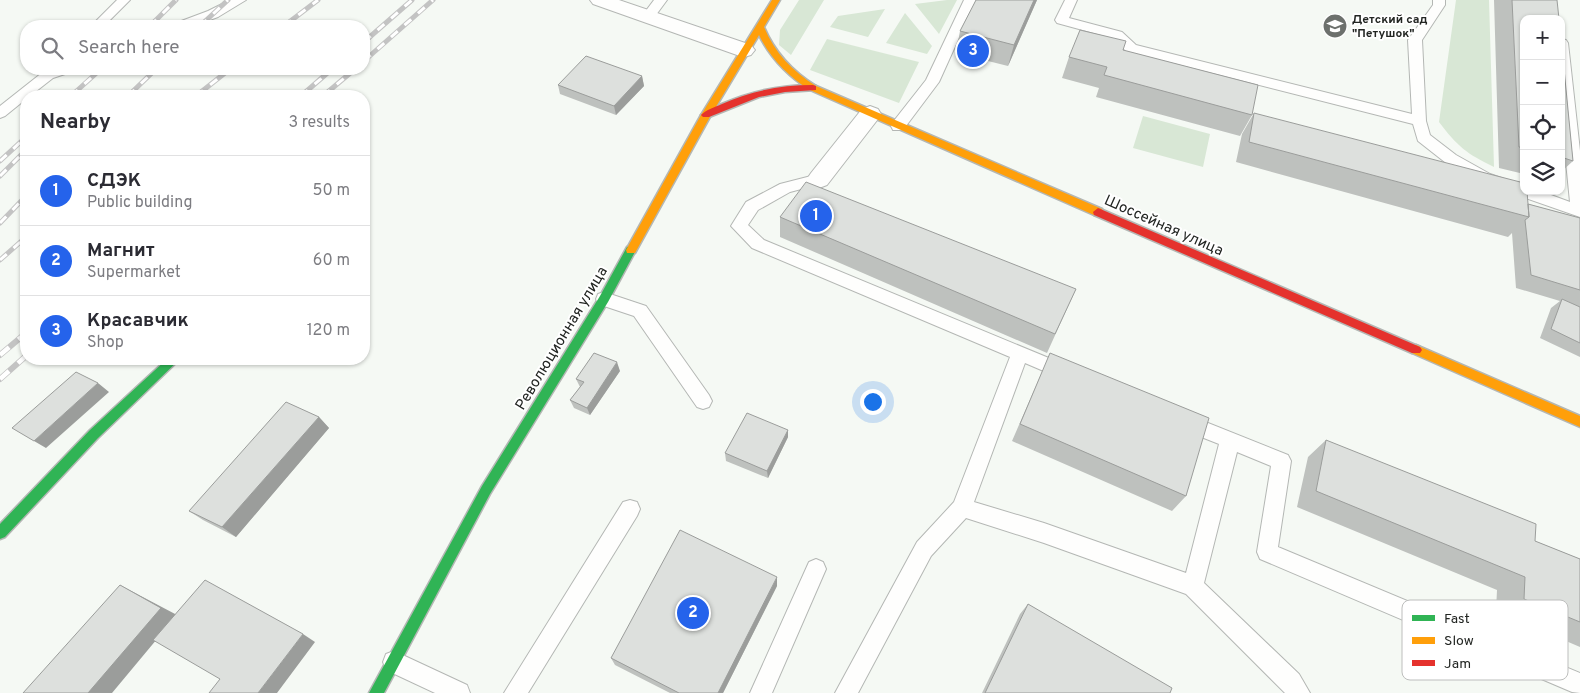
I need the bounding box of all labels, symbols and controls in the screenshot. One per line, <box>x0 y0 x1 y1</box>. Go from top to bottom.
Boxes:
place label: Детский сад "Петушок" <box>1352 12 1427 42</box>
school or university icon: Детский сад "Петушок" <box>1322 13 1348 39</box>
map controls <box>1520 15 1565 195</box>
button: + <box>1520 15 1565 60</box>
search box <box>20 20 370 75</box>
pin: 3 <box>957 32 989 70</box>
icon: search <box>38 34 66 62</box>
text: Search here <box>78 36 180 60</box>
button: − <box>1520 60 1565 105</box>
button: locate <box>1520 105 1565 150</box>
text: Nearby <box>40 109 111 136</box>
text: 3 results <box>288 113 350 133</box>
button: layers <box>1520 150 1565 195</box>
text: СДЭК <box>87 169 141 193</box>
text: 1 <box>53 181 59 201</box>
text: 50 m <box>313 181 350 201</box>
street label: Шоссейная улица <box>1101 192 1226 261</box>
text: Public building <box>87 193 192 213</box>
pin: 1 <box>800 197 832 235</box>
text: Магнит <box>87 239 155 263</box>
text: 2 <box>51 251 61 271</box>
text: 60 m <box>313 251 350 271</box>
text: Supermarket <box>87 263 181 283</box>
street label: Революционная улица <box>512 264 613 414</box>
text: Красавчик <box>87 309 189 333</box>
text: 3 <box>51 321 61 341</box>
text: 120 m <box>307 321 350 341</box>
text: Shop <box>87 333 124 353</box>
your location <box>860 389 886 415</box>
pin: 2 <box>677 594 709 632</box>
legend <box>1402 600 1568 680</box>
text: Fast <box>1444 611 1470 628</box>
text: Slow <box>1444 633 1474 650</box>
text: Jam <box>1444 656 1471 673</box>

